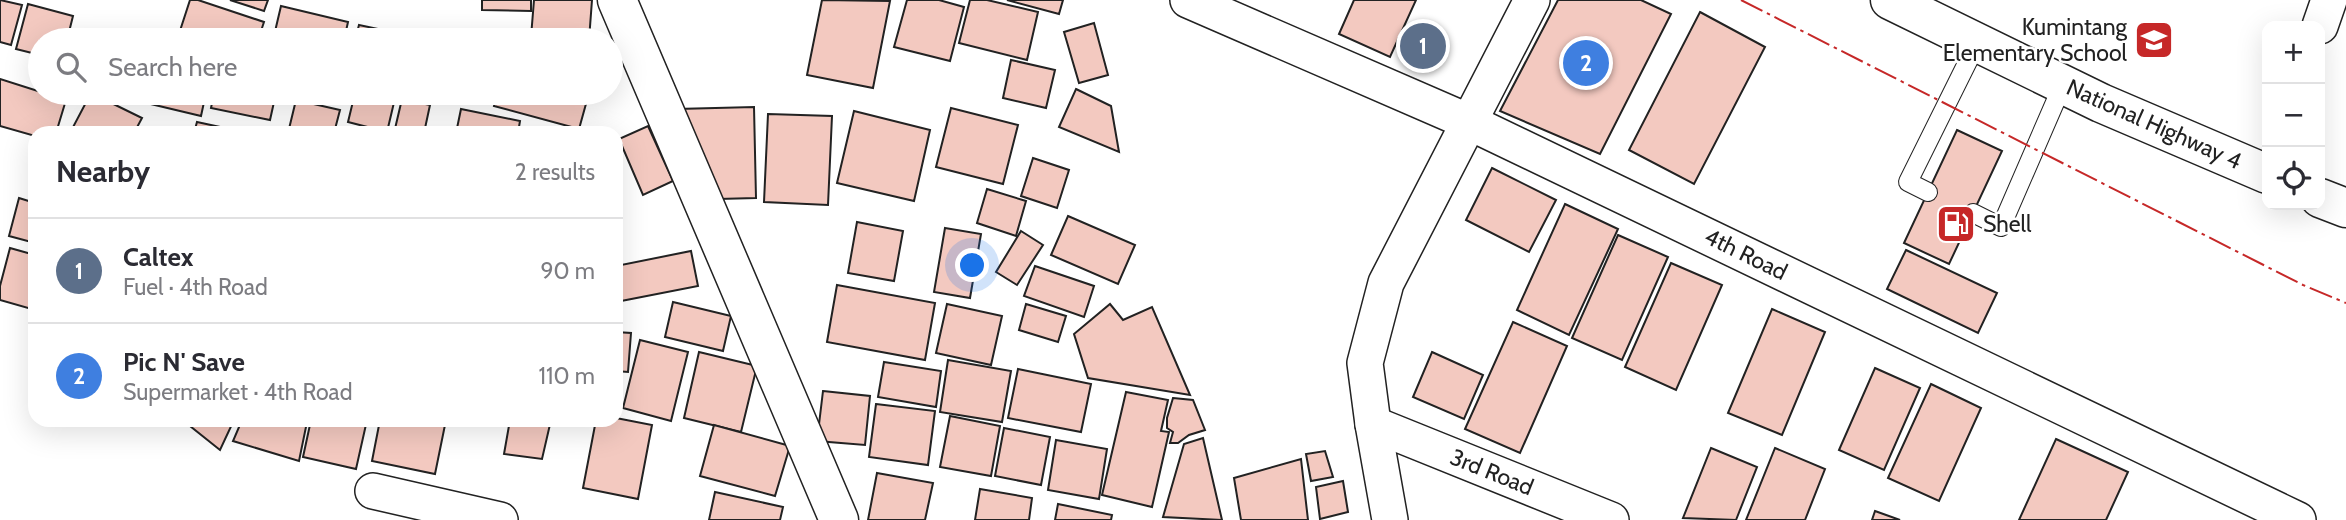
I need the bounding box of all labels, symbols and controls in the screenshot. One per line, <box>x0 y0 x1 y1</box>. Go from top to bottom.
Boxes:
place label: Kumintang Elementary School <box>1943 13 2128 67</box>
school or university icon: Kumintang Elementary School <box>2133 19 2175 61</box>
pin: 1 <box>1400 20 1446 72</box>
map controls <box>2262 21 2325 210</box>
button: + <box>2262 21 2325 84</box>
search box <box>28 28 623 105</box>
pin: 2 <box>1563 37 1609 89</box>
icon: search <box>52 48 90 86</box>
text: Search here <box>108 51 237 83</box>
street label: National Highway 4 <box>2062 73 2246 175</box>
button: − <box>2262 84 2325 147</box>
button: locate <box>2262 147 2325 210</box>
text: Nearby <box>56 153 150 190</box>
text: 2 results <box>515 158 595 186</box>
fuel station icon: Shell <box>1935 203 1977 245</box>
place label: Shell <box>1983 210 2032 238</box>
street label: 4th Road <box>1700 222 1792 286</box>
text: Caltex <box>123 241 194 273</box>
your location <box>955 248 989 282</box>
text: 1 <box>75 257 83 285</box>
text: 90 m <box>541 257 595 285</box>
text: Fuel · 4th Road <box>123 273 268 301</box>
text: Pic N' Save <box>123 346 245 378</box>
text: 2 <box>73 362 85 390</box>
text: 110 m <box>539 362 595 390</box>
text: Supermarket · 4th Road <box>123 378 352 406</box>
street label: 3rd Road <box>1446 443 1538 501</box>

